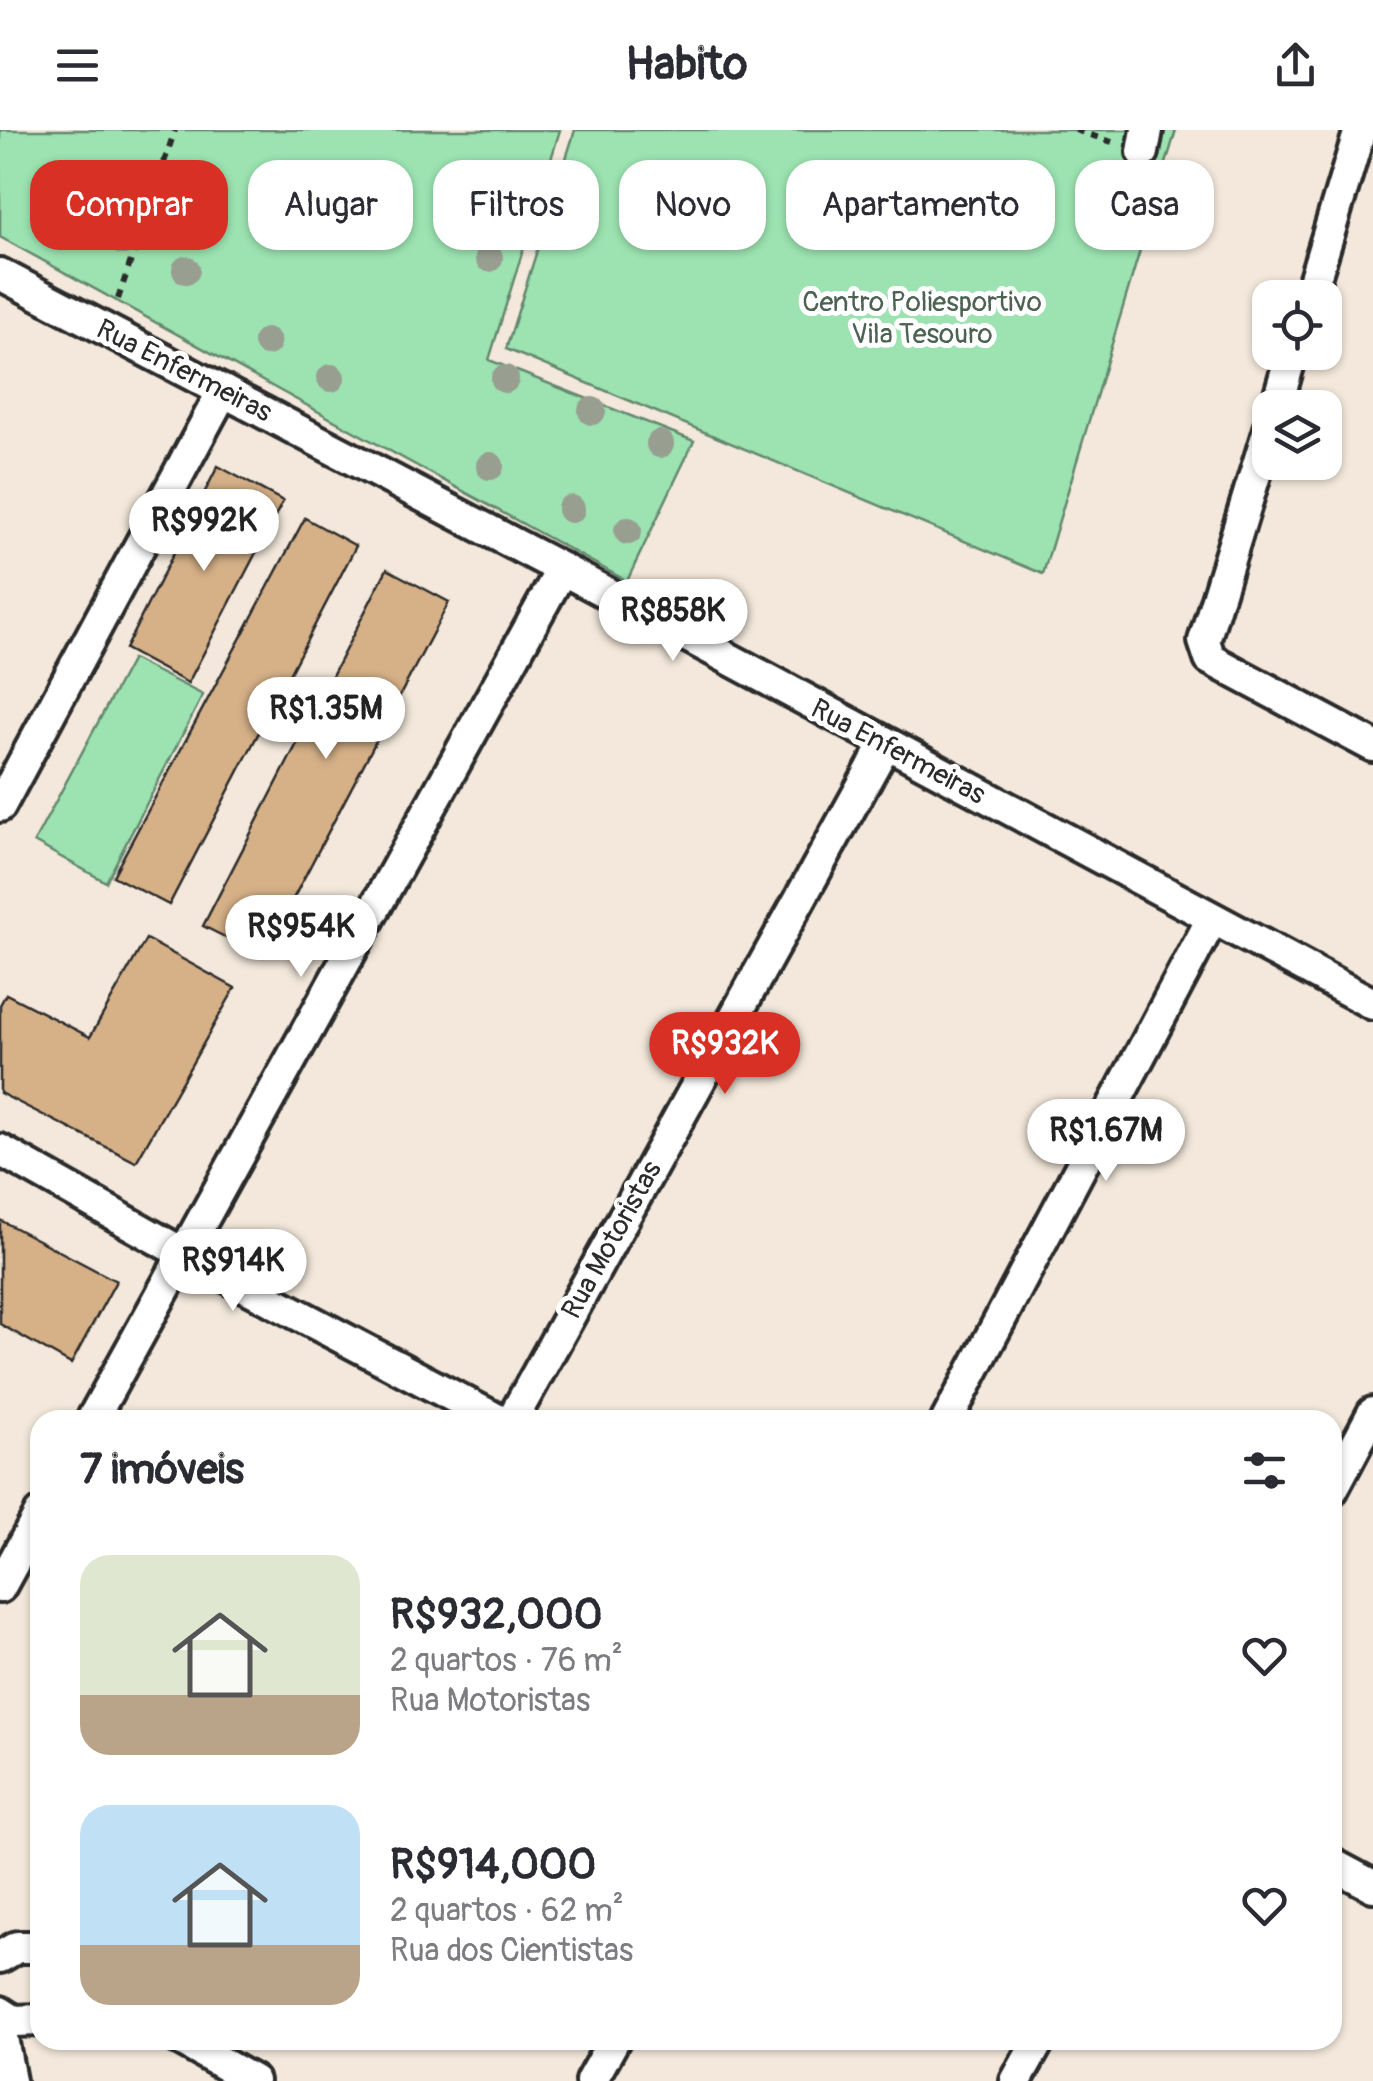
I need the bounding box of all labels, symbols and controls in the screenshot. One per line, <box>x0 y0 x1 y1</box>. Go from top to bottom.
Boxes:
text: Habito <box>626 37 747 93</box>
icon: menu <box>50 38 105 93</box>
icon: share <box>1268 38 1323 93</box>
chip: Comprar <box>30 160 228 250</box>
chip: Alugar <box>248 160 413 250</box>
chip: Filtros <box>433 160 599 250</box>
chip: Novo <box>619 160 766 250</box>
chip: Apartamento <box>786 160 1055 250</box>
chip: Casa <box>1075 160 1214 250</box>
map controls <box>1252 280 1342 480</box>
button: locate <box>1252 280 1342 370</box>
park label: Centro Poliesportivo Vila Tesouro <box>802 285 1042 352</box>
street label: Rua Enfermeiras <box>90 312 278 431</box>
button: layers <box>1252 390 1342 480</box>
pin: R$992K <box>123 489 285 574</box>
text: R$992K <box>151 501 257 541</box>
pin: R$858K <box>592 579 754 664</box>
text: R$858K <box>621 591 725 631</box>
pin: R$1.35M <box>234 677 418 762</box>
text: R$1.35M <box>269 689 383 729</box>
street label: Rua Enfermeiras <box>805 691 992 813</box>
pin: R$954K <box>220 895 382 980</box>
text: R$954K <box>247 907 355 947</box>
pin: R$932K <box>644 1012 806 1097</box>
text: R$932K <box>671 1024 779 1064</box>
pin: R$1.67M <box>1014 1099 1198 1184</box>
text: R$1.67M <box>1049 1111 1163 1151</box>
street label: Rua Motoristas <box>554 1154 670 1325</box>
pin: R$914K <box>152 1229 314 1314</box>
text: R$914K <box>182 1241 284 1281</box>
icon: filters <box>1237 1443 1292 1498</box>
text: 7 imóveis <box>80 1444 244 1496</box>
text: R$932,000 <box>390 1589 602 1641</box>
icon: home <box>160 1595 280 1715</box>
icon: heart <box>1237 1628 1292 1683</box>
text: 2 quartos · 76 m² <box>390 1641 623 1681</box>
text: Rua Motoristas <box>390 1681 590 1721</box>
text: R$914,000 <box>390 1839 596 1891</box>
icon: home <box>160 1845 280 1965</box>
icon: heart <box>1237 1878 1292 1933</box>
text: 2 quartos · 62 m² <box>390 1891 624 1931</box>
text: Rua dos Cientistas <box>390 1931 633 1971</box>

